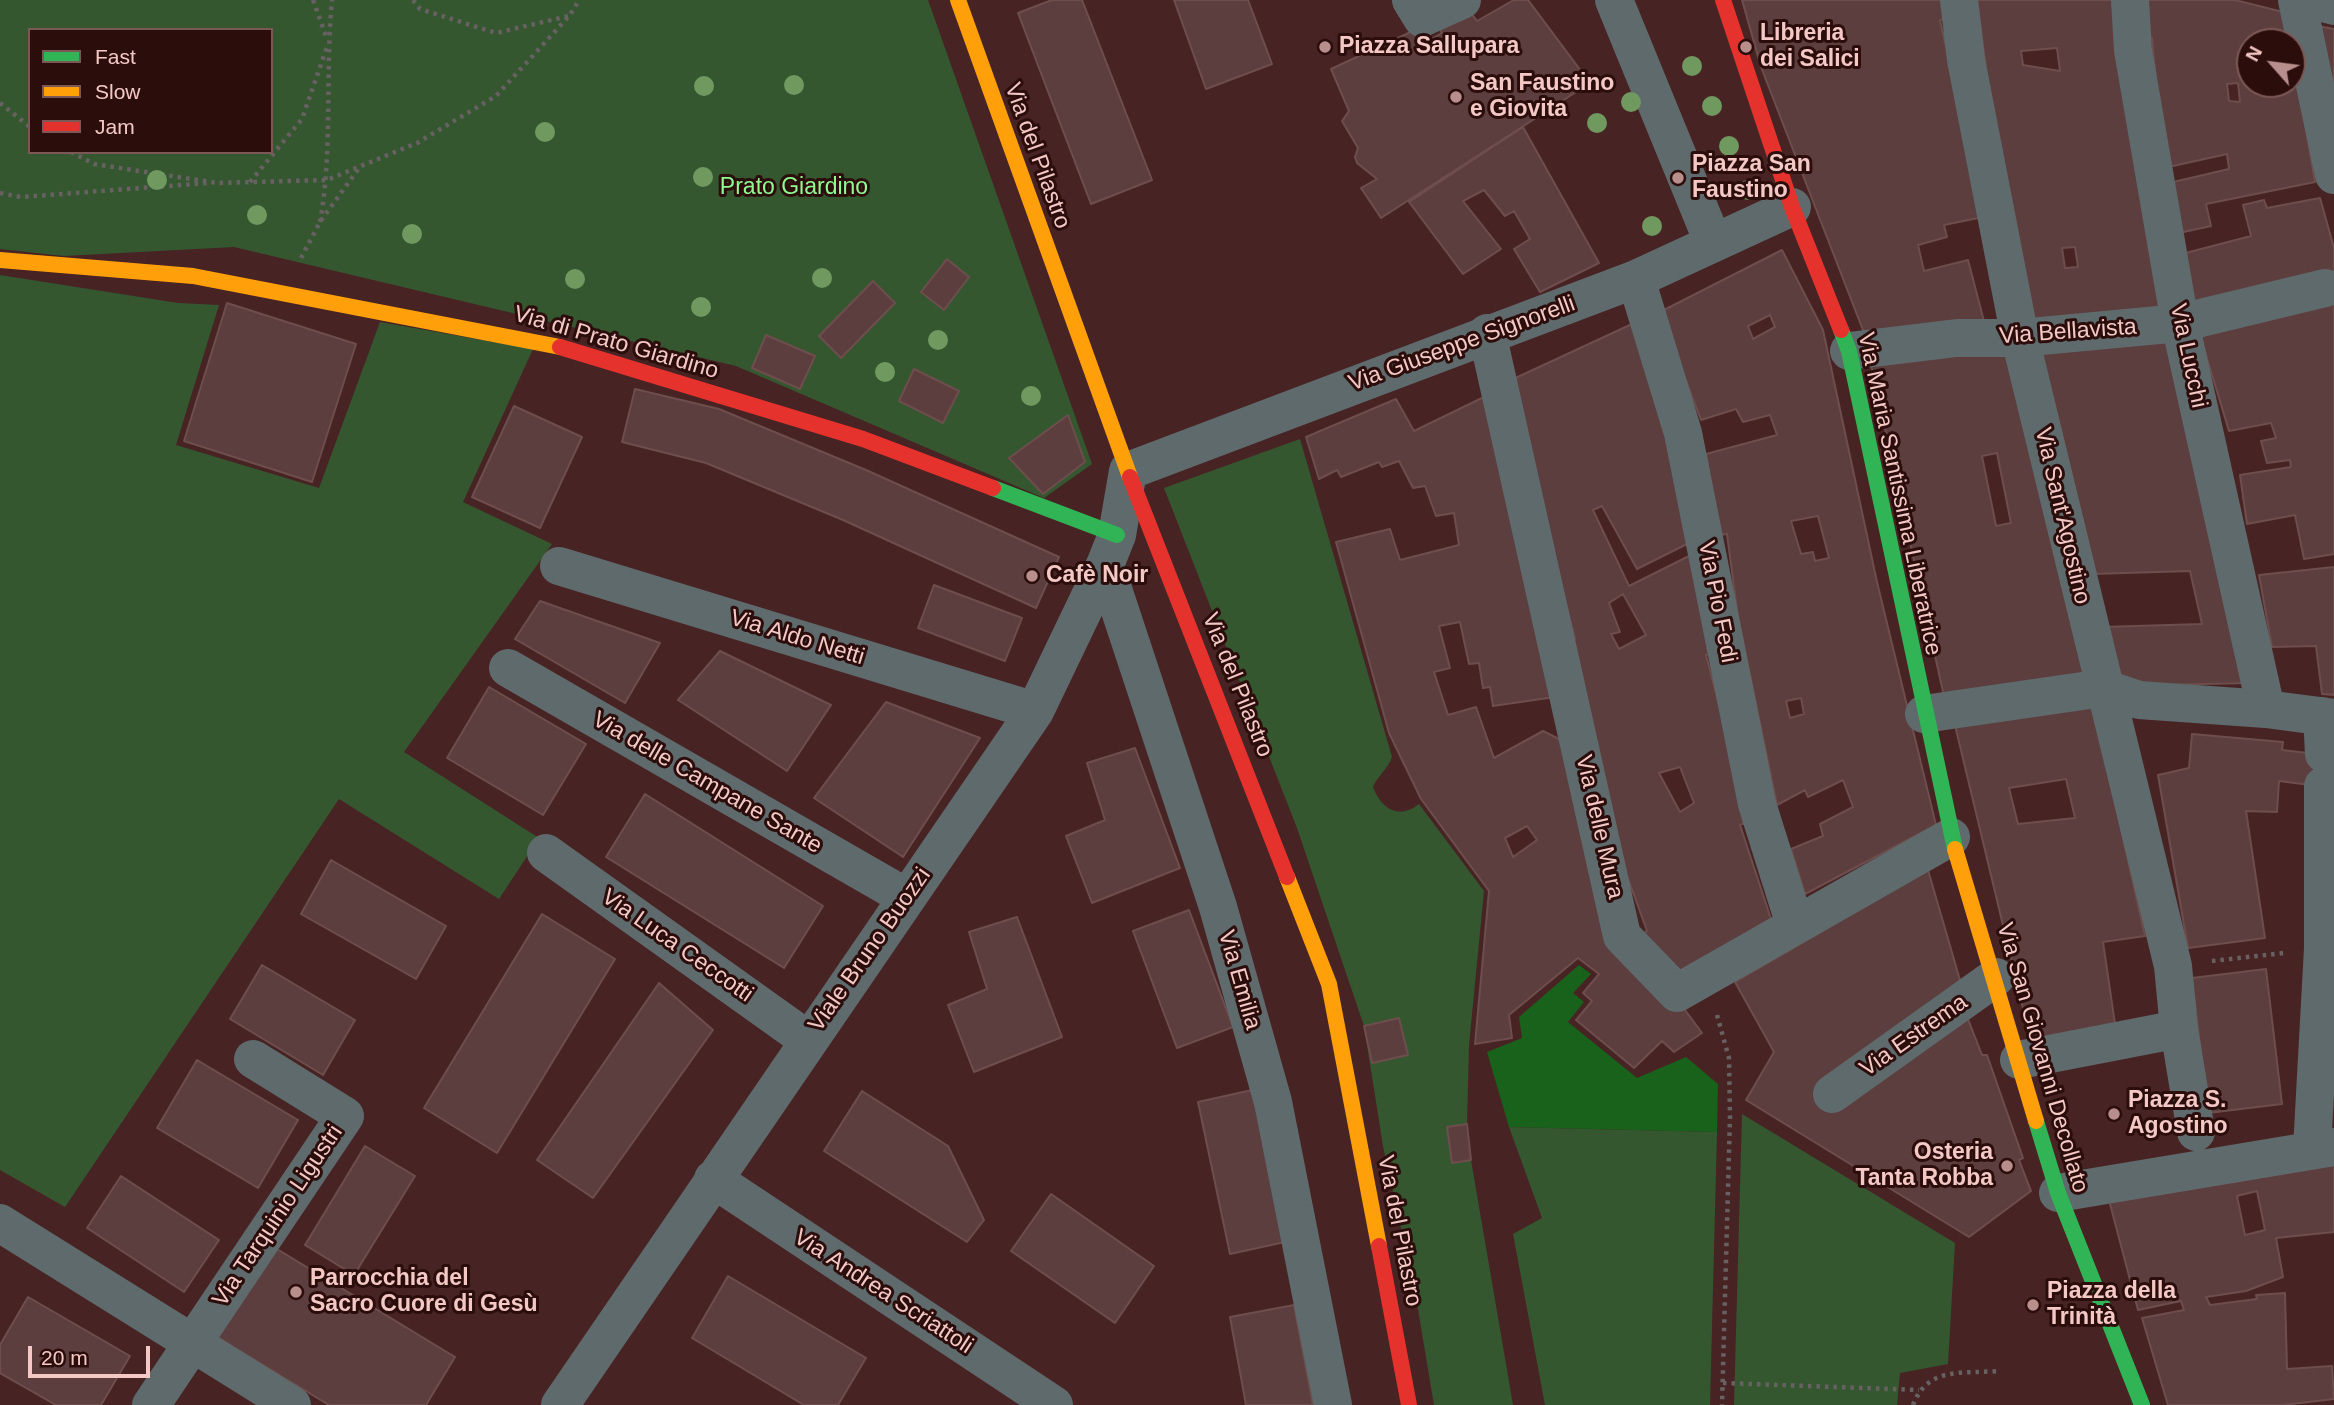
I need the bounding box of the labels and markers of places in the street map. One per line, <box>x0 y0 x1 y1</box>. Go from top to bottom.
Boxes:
place label: Libreria dei Salici <box>1760 20 1860 74</box>
place label: Piazza Sallupara <box>1339 33 1519 61</box>
marker: Piazza Sallupara <box>1317 39 1333 55</box>
marker: Libreria dei Salici <box>1738 39 1754 55</box>
place label: San Faustino e Giovita <box>1470 70 1614 124</box>
marker: San Faustino e Giovita <box>1448 89 1464 105</box>
place label: Piazza San Faustino <box>1692 151 1811 205</box>
marker: Piazza San Faustino <box>1670 170 1686 186</box>
place label: Cafè Noir <box>1046 562 1148 590</box>
marker: Cafè Noir <box>1024 568 1040 584</box>
place label: Piazza S. Agostino <box>2128 1087 2228 1141</box>
marker: Piazza S. Agostino <box>2106 1106 2122 1122</box>
place label: Osteria Tanta Robba <box>1855 1139 1993 1193</box>
marker: Osteria Tanta Robba <box>1999 1158 2015 1174</box>
place label: Parrocchia del Sacro Cuore di Gesù <box>310 1265 538 1319</box>
place label: Piazza della Trinità <box>2047 1278 2176 1332</box>
marker: Parrocchia del Sacro Cuore di Gesù <box>288 1284 304 1300</box>
marker: Piazza della Trinità <box>2025 1297 2041 1313</box>

